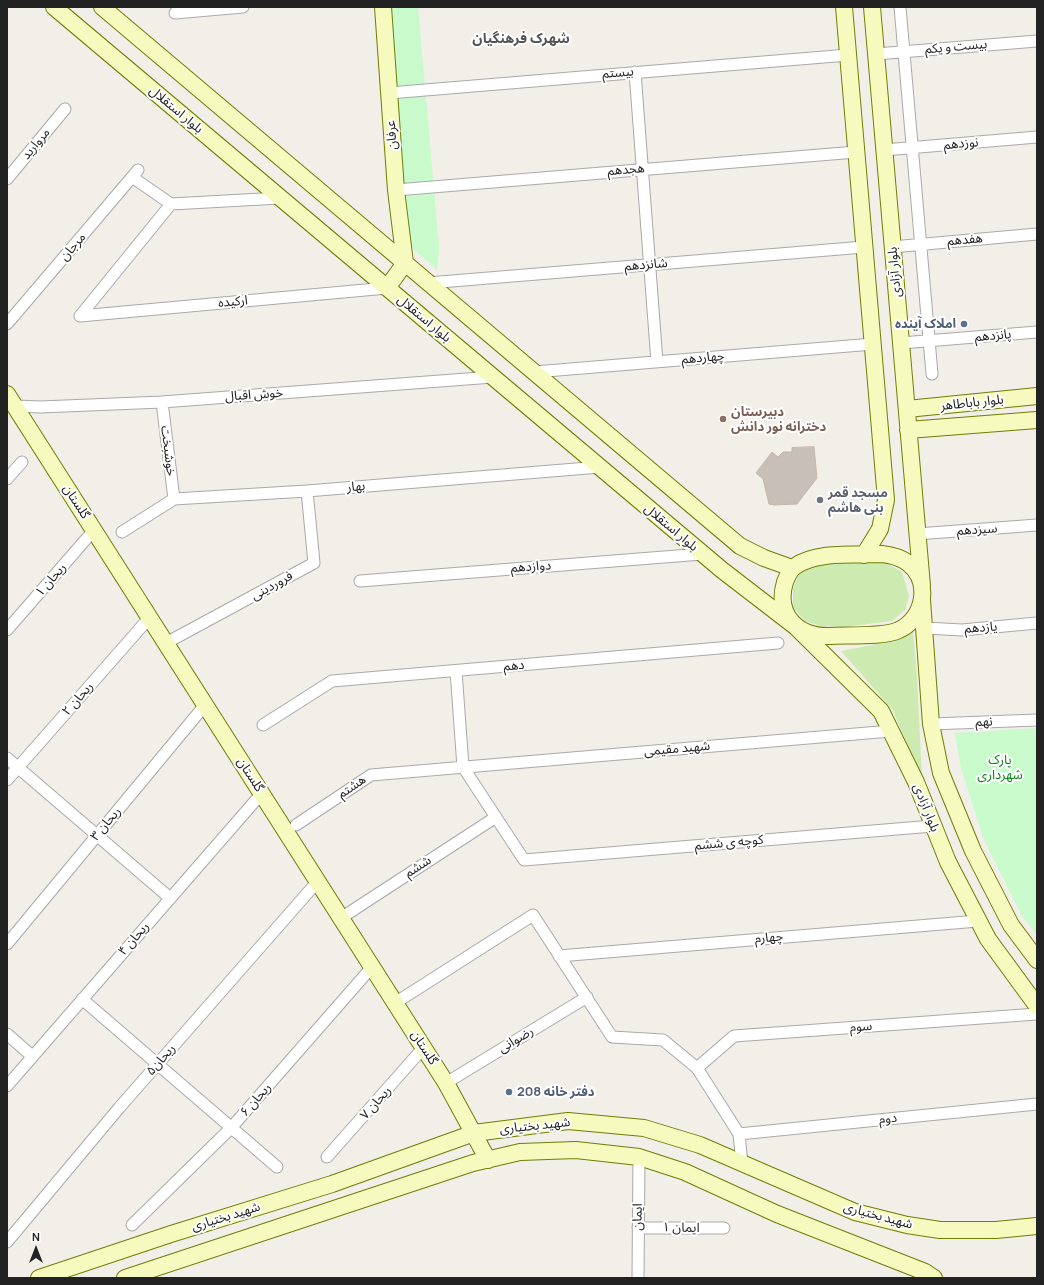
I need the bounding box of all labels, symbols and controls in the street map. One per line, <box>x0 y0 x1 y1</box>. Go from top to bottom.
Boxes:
district label: شهرک فرهنگیان <box>472 31 570 47</box>
street label: بیست و یکم <box>924 37 988 57</box>
street label: بیستم <box>602 64 634 82</box>
street label: بلوار استقلال <box>146 83 206 137</box>
street label: عرفان <box>383 120 401 150</box>
street label: مروارید <box>18 125 54 163</box>
street label: نوزدهم <box>943 135 979 153</box>
street label: هجدهم <box>607 161 645 179</box>
street label: مرجان <box>57 230 89 264</box>
street label: هفدهم <box>947 231 983 249</box>
street label: بلوار آزادی <box>885 246 905 298</box>
street label: شانزدهم <box>624 255 668 275</box>
street label: بلوار استقلال <box>394 292 454 346</box>
street label: ارکیده <box>218 293 248 311</box>
place label: املاک آینده <box>895 316 956 332</box>
marker: املاک آینده <box>959 319 969 329</box>
street label: پانزدهم <box>974 327 1012 345</box>
street label: چهاردهم <box>681 348 725 368</box>
street label: خوش اقبال <box>224 385 284 405</box>
street label: بلوار باباطاهر <box>939 392 1005 414</box>
place label: دبیرستان دخترانه نور دانش <box>731 404 826 435</box>
marker: دبیرستان دخترانه نور دانش <box>718 414 728 424</box>
street label: خوشبخت <box>157 425 179 477</box>
street label: بهار <box>346 478 366 496</box>
street label: گلستان <box>59 482 93 522</box>
place label: مسجد قمر بنی هاشم <box>828 485 888 516</box>
marker: مسجد قمر بنی هاشم <box>815 495 825 505</box>
street label: بلوار استقلال <box>641 501 701 555</box>
street label: سیزدهم <box>956 521 998 539</box>
street label: دوازدهم <box>510 558 552 576</box>
street label: ریحان ۱ <box>32 560 70 600</box>
street label: فروردینی <box>248 568 296 604</box>
street label: یازدهم <box>964 619 998 637</box>
street label: دهم <box>503 657 525 675</box>
street label: ریحان ۲ <box>59 679 97 719</box>
street label: نهم <box>975 714 993 730</box>
street label: شهید مقیمی <box>643 738 711 760</box>
park label: پارک شهرداری <box>977 752 1023 783</box>
street label: گلستان <box>233 755 267 795</box>
street label: هشتم <box>335 772 369 802</box>
street label: بلوار آزادی <box>909 782 943 834</box>
street label: ریحان ۳ <box>87 804 125 844</box>
street label: کوچه ی ششم <box>694 832 764 854</box>
street label: ششم <box>402 853 434 881</box>
street label: ریحان ۴ <box>115 919 153 959</box>
street label: چهارم <box>754 929 784 947</box>
street label: سوم <box>849 1018 873 1036</box>
street label: رضوانی <box>496 1023 536 1057</box>
street label: گلستان <box>407 1028 441 1068</box>
street label: ریحان۵ <box>143 1041 179 1079</box>
street label: ریحان ۶ <box>237 1080 275 1120</box>
street label: ریحان ۷ <box>357 1083 395 1123</box>
place label: دفتر خانه 208 <box>517 1084 595 1100</box>
marker: دفتر خانه 208 <box>504 1087 514 1097</box>
street label: دوم <box>878 1110 898 1128</box>
street label: شهید بختیاری <box>499 1115 571 1137</box>
street label: شهید بختیاری <box>190 1199 262 1235</box>
street label: شهید بختیاری <box>842 1199 914 1233</box>
street label: ایمان <box>630 1203 646 1231</box>
street label: ایمان ۱ <box>662 1220 700 1236</box>
north arrow <box>16 1229 56 1269</box>
text: N <box>32 1229 40 1244</box>

